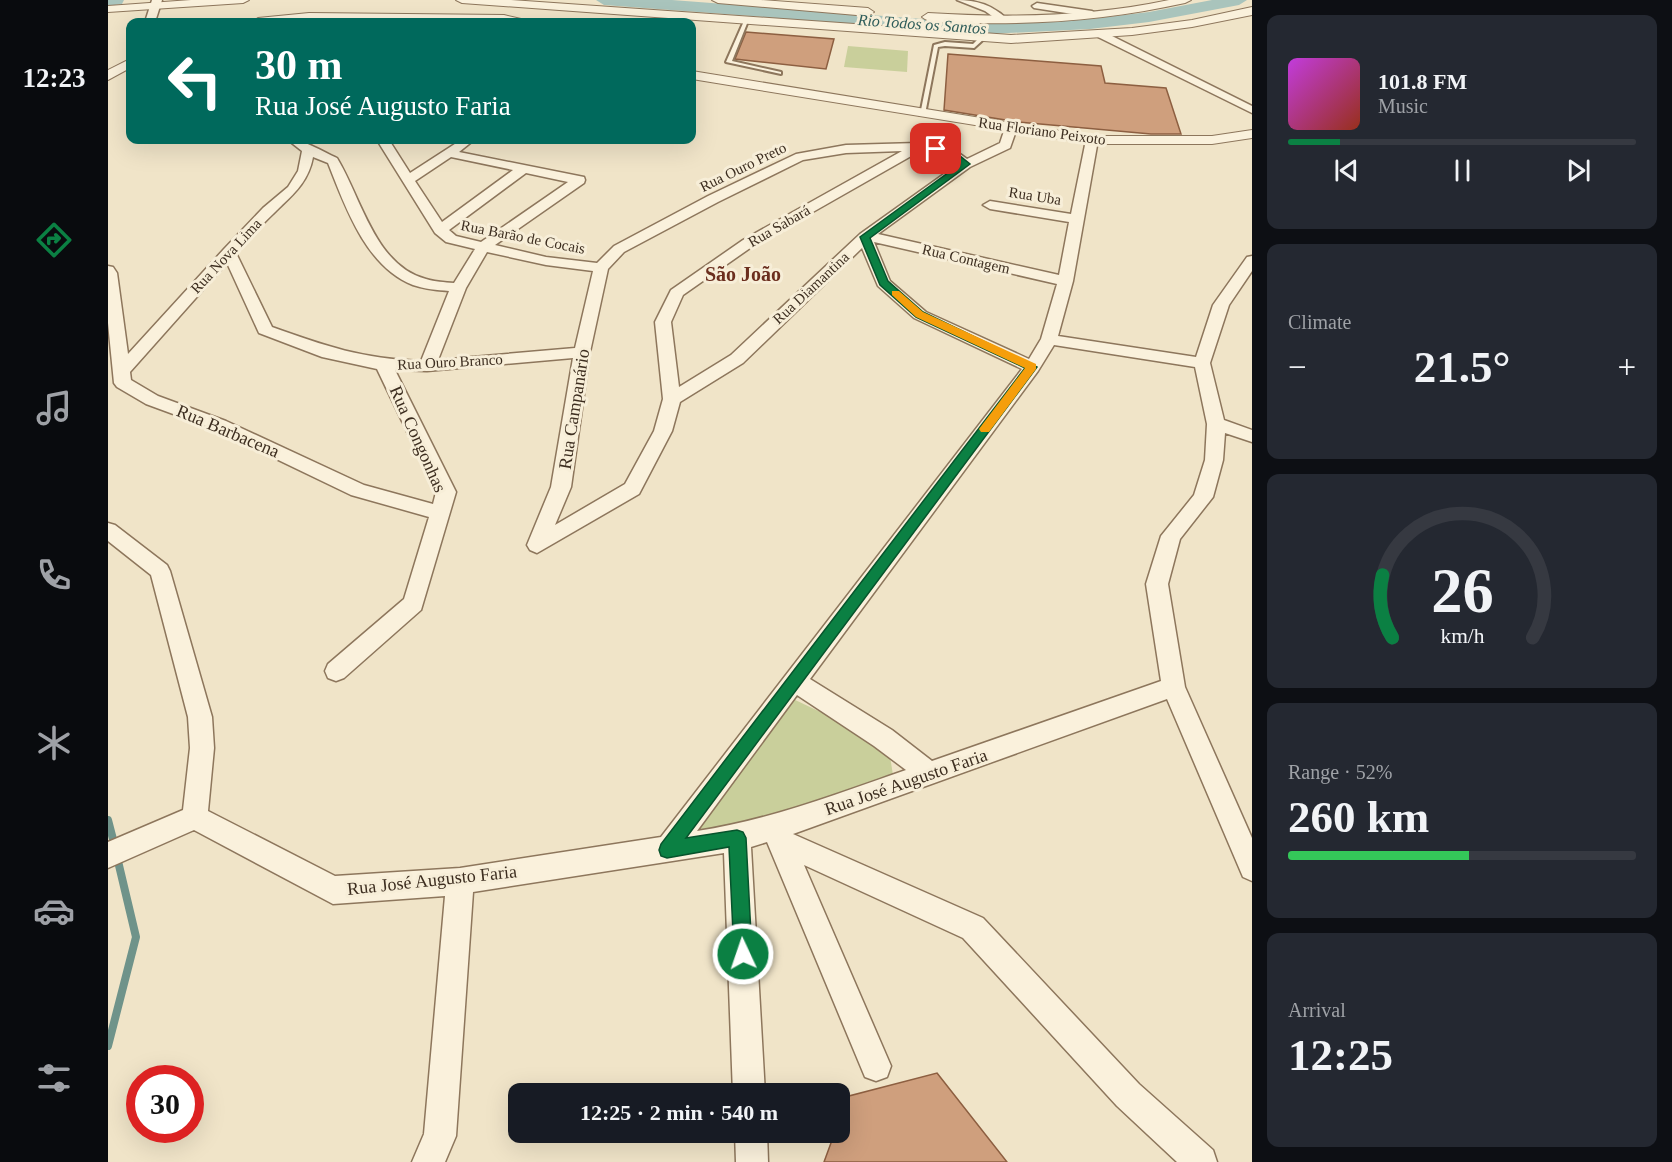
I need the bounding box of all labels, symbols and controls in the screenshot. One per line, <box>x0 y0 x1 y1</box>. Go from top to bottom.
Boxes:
water label: Rio Todos os Santos <box>856 11 987 37</box>
icon: left <box>156 42 234 120</box>
text: 30 m <box>255 42 343 88</box>
text: 12:23 <box>23 63 86 93</box>
text: 101.8 FM <box>1378 69 1467 94</box>
text: Rua José Augusto Faria <box>255 91 511 121</box>
text: Music <box>1378 95 1428 117</box>
street label: Rua Floriano Peixoto <box>977 114 1107 148</box>
pin <box>910 123 961 174</box>
icon: arrive <box>919 132 952 165</box>
street label: Rua Ouro Preto <box>697 139 789 195</box>
icon: previous <box>1330 154 1363 187</box>
icon: pause <box>1446 154 1479 187</box>
icon: next <box>1562 154 1595 187</box>
street label: Rua Uba <box>1008 184 1063 208</box>
street label: Rua Sabará <box>745 202 813 250</box>
street label: Rua Nova Lima <box>187 215 265 296</box>
street label: Rua Barão de Cocais <box>460 217 587 257</box>
icon: directions <box>33 219 75 261</box>
street label: Rua Contagem <box>921 241 1012 277</box>
street label: Rua Diamantina <box>770 249 853 327</box>
district label: São João <box>705 263 781 285</box>
text: Climate <box>1288 311 1351 333</box>
text: 21.5° <box>1414 342 1510 392</box>
street label: Rua Campanário <box>555 347 593 471</box>
text: − <box>1288 349 1307 385</box>
text: + <box>1617 349 1636 385</box>
street label: Rua Ouro Branco <box>397 351 503 373</box>
street label: Rua Congonhas <box>386 383 450 495</box>
icon: music <box>33 387 75 429</box>
street label: Rua Barbacena <box>174 400 282 462</box>
icon: phone <box>33 554 75 596</box>
text: 26 <box>1431 556 1493 625</box>
text: km/h <box>1440 624 1484 648</box>
icon: climate <box>33 722 75 764</box>
street label: Rua José Augusto Faria <box>822 745 990 819</box>
text: Range · 52% <box>1288 761 1392 783</box>
text: 260 km <box>1288 792 1429 842</box>
street label: Rua José Augusto Faria <box>346 861 518 899</box>
icon: car <box>33 890 75 932</box>
position arrow <box>711 922 775 986</box>
text: Arrival <box>1288 999 1346 1021</box>
text: 12:25 <box>1288 1030 1393 1080</box>
icon: filters <box>33 1057 75 1099</box>
speed limit sign: 30 <box>126 1065 204 1143</box>
text: 12:25 · 2 min · 540 m <box>580 1100 778 1125</box>

